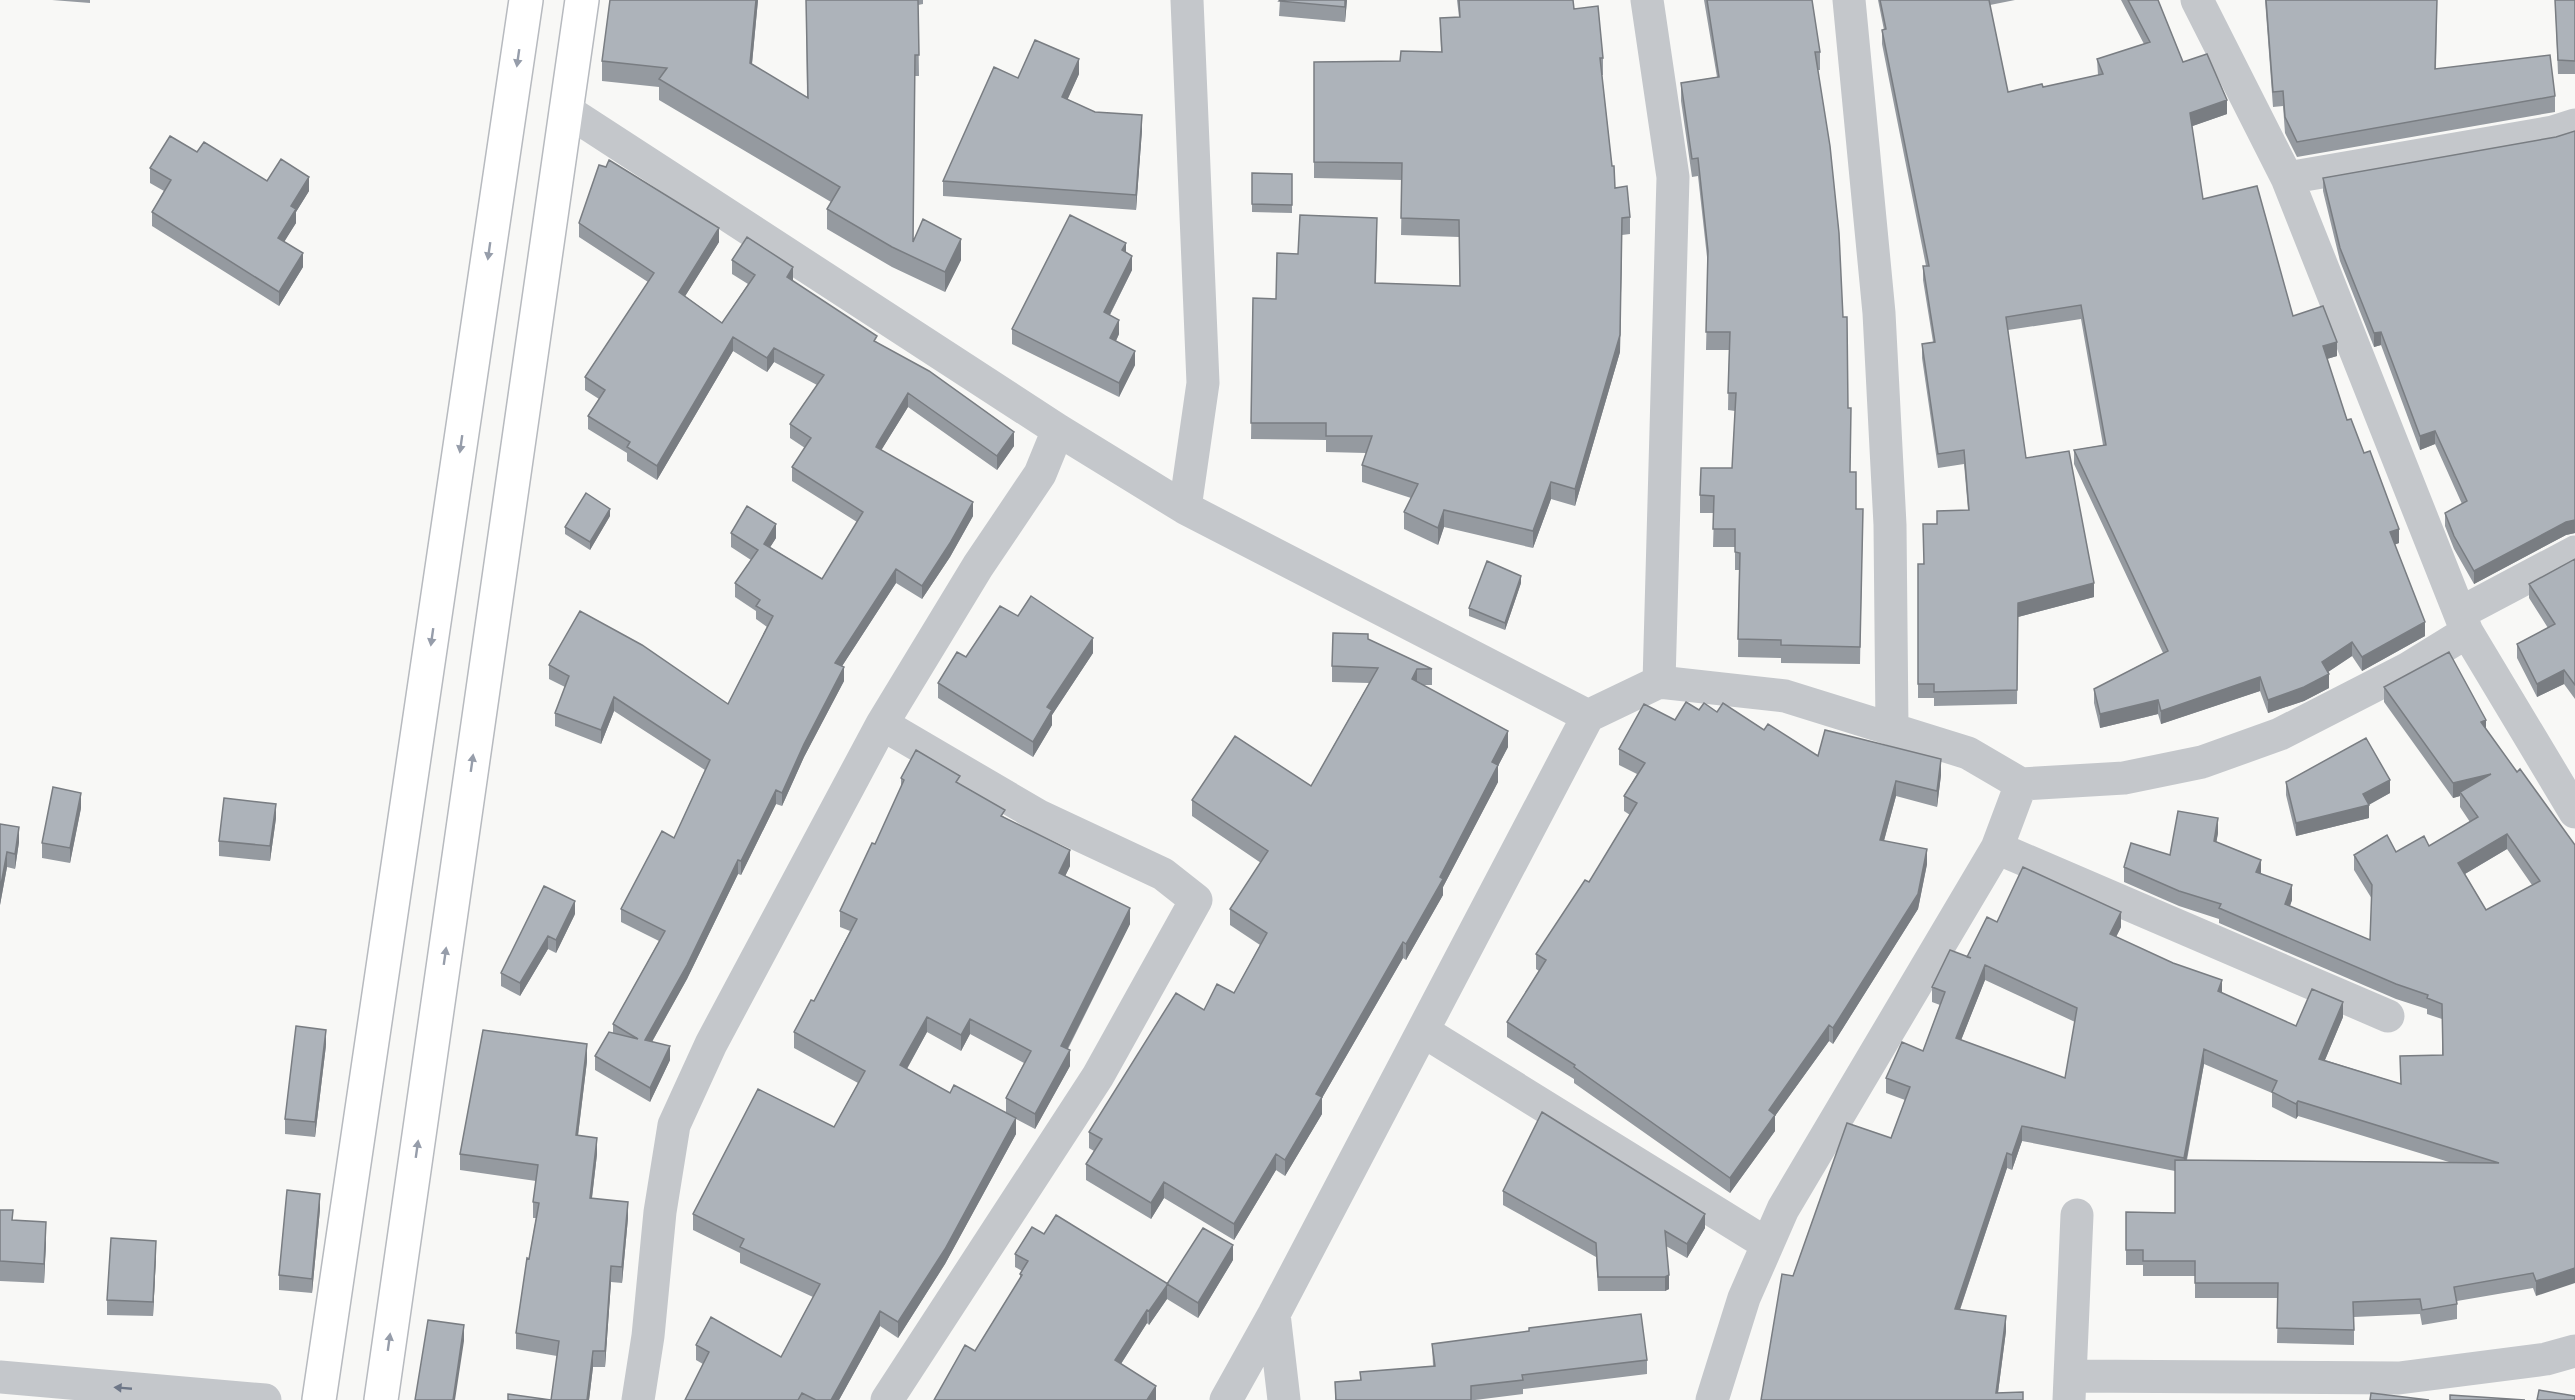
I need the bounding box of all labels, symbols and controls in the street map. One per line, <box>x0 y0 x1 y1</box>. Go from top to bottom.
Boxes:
one-way arrow <box>513 48 522 67</box>
one-way arrow <box>485 241 494 260</box>
one-way arrow <box>456 434 465 453</box>
one-way arrow <box>428 627 437 646</box>
one-way arrow <box>468 753 477 772</box>
one-way arrow <box>440 946 449 965</box>
one-way arrow <box>413 1139 422 1158</box>
one-way arrow <box>385 1332 394 1351</box>
one-way arrow <box>114 1383 133 1393</box>

